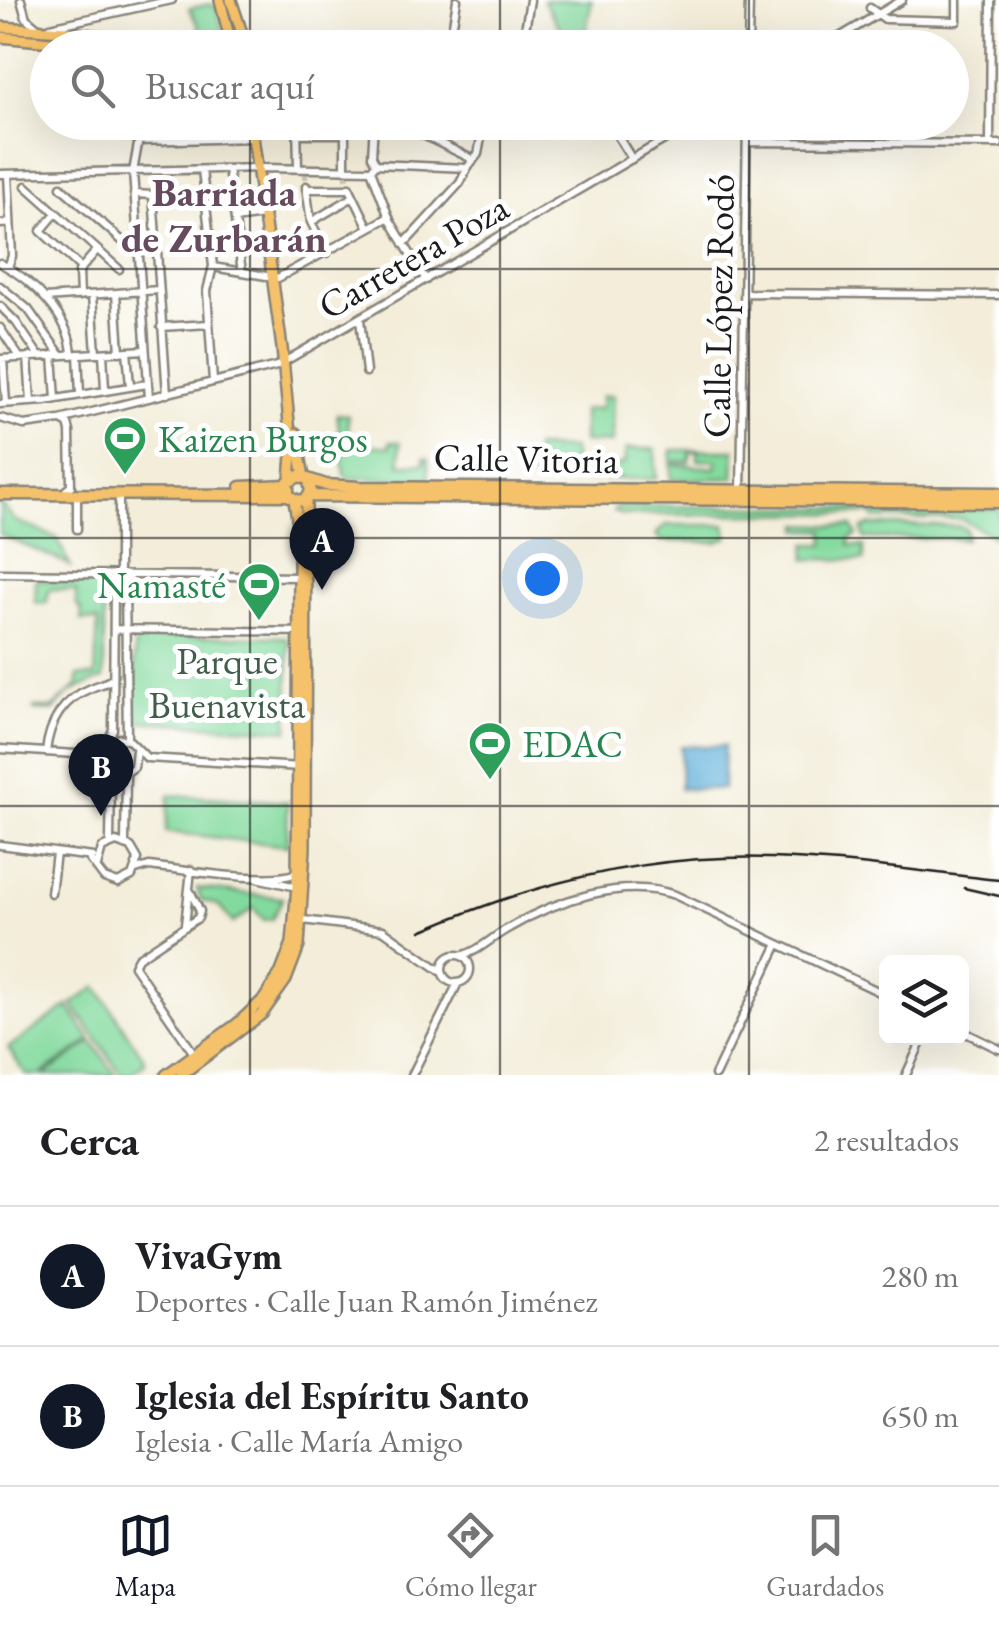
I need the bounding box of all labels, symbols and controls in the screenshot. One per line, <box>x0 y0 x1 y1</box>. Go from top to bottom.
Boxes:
search box <box>30 30 969 140</box>
icon: search <box>65 58 120 113</box>
text: Buscar aquí <box>145 61 314 110</box>
district label: Barriada de Zurbarán <box>121 166 327 264</box>
street label: Calle López Rodó <box>691 173 745 439</box>
street label: Carretera Poza <box>309 182 517 330</box>
place label: Kaizen Burgos <box>158 414 368 463</box>
sports icon: Kaizen Burgos <box>102 415 148 476</box>
street label: Calle Vitoria <box>433 432 620 484</box>
pin: A <box>290 508 354 590</box>
your location <box>517 553 568 604</box>
place label: Namasté <box>97 560 226 609</box>
sports icon: Namasté <box>236 561 282 622</box>
park label: Parque Buenavista <box>149 636 306 729</box>
place label: EDAC <box>522 719 623 768</box>
sports icon: EDAC <box>467 720 513 781</box>
pin: B <box>68 734 134 816</box>
map controls <box>879 955 969 1045</box>
button: layers <box>879 955 969 1045</box>
text: Cerca <box>40 1113 139 1168</box>
text: 2 resultados <box>814 1119 959 1161</box>
text: VivaGym <box>135 1231 282 1280</box>
text: A <box>61 1255 84 1297</box>
text: 280 m <box>882 1255 959 1297</box>
text: Deportes · Calle Juan Ramón Jiménez <box>135 1280 598 1322</box>
text: Iglesia del Espíritu Santo <box>135 1371 529 1420</box>
text: B <box>62 1395 83 1437</box>
text: 650 m <box>882 1395 959 1437</box>
text: Iglesia · Calle María Amigo <box>135 1420 463 1462</box>
tab: Mapa <box>115 1508 176 1604</box>
tab: Cómo llegar <box>405 1508 537 1604</box>
tab: Guardados <box>766 1508 884 1604</box>

